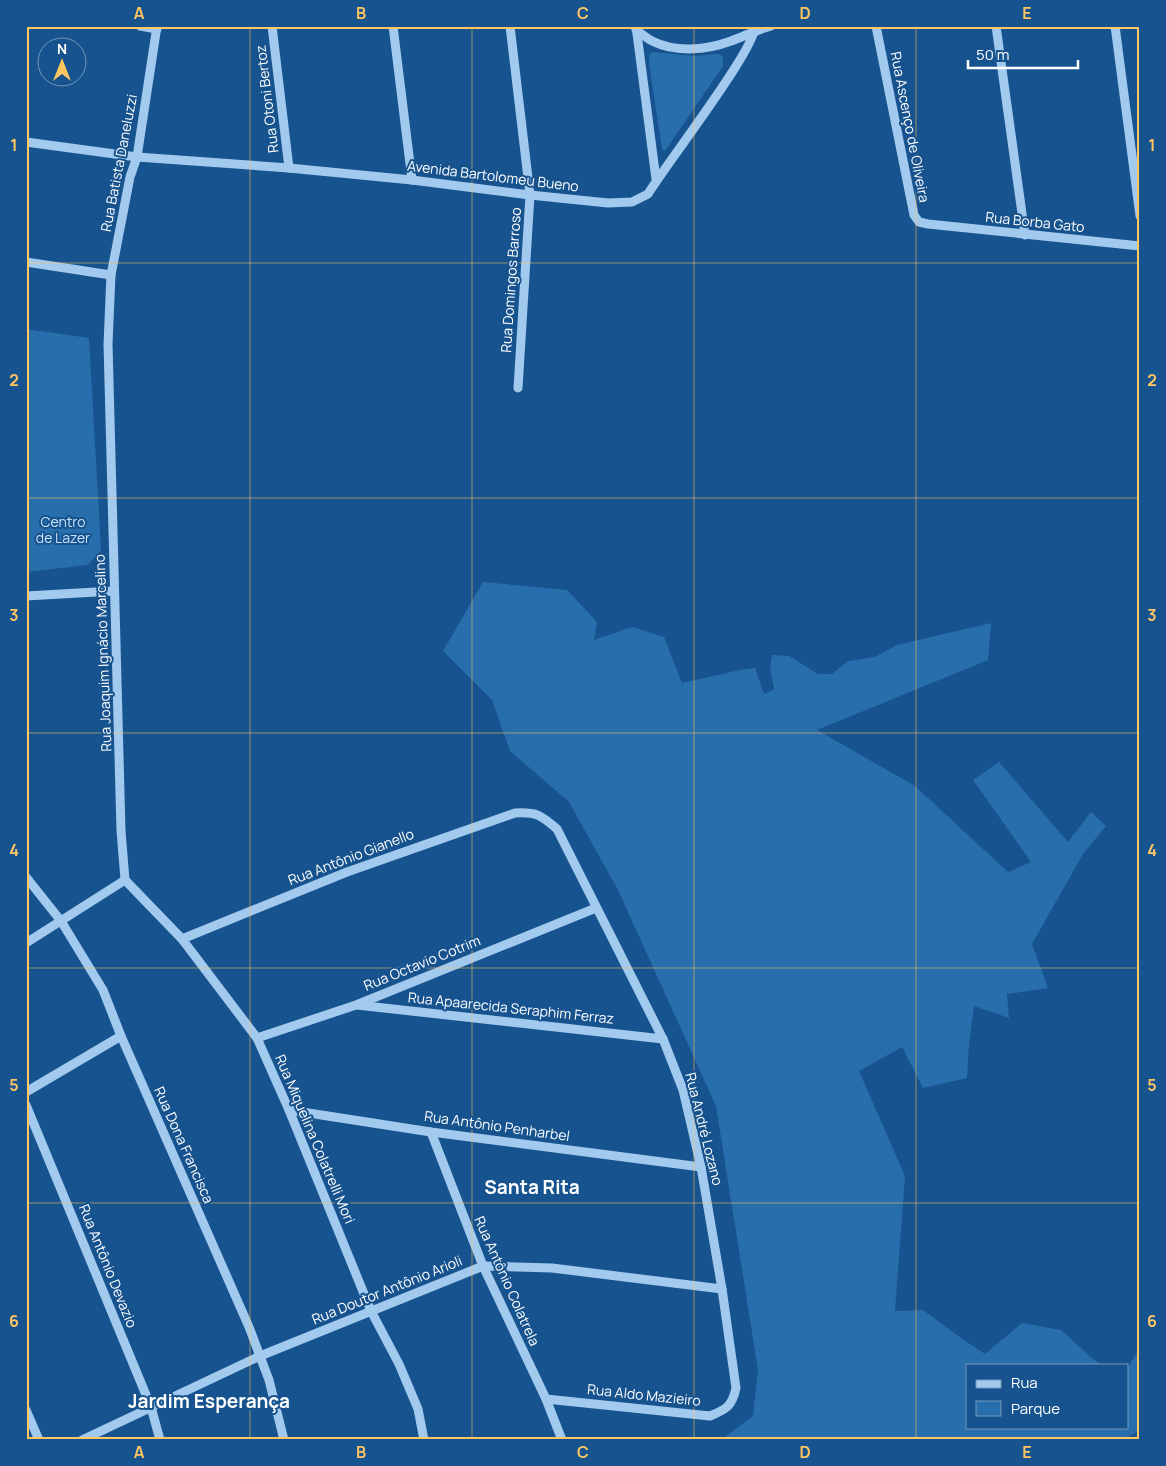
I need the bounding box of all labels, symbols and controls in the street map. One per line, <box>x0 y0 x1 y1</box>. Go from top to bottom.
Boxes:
text: A <box>134 2 145 24</box>
text: B <box>356 2 366 24</box>
text: C <box>577 2 589 24</box>
text: D <box>799 2 811 24</box>
text: E <box>1022 2 1032 24</box>
north arrow <box>38 38 88 88</box>
scale bar <box>968 38 1078 70</box>
text: N <box>57 39 67 58</box>
street label: Rua Otoni Bertoz <box>250 44 283 154</box>
text: 50 m <box>976 44 1010 65</box>
street label: Rua Ascenço de Oliveira <box>887 50 934 204</box>
street label: Rua Batista Daneluzzi <box>96 92 141 233</box>
text: 1 <box>10 134 18 156</box>
text: 1 <box>1148 134 1156 156</box>
street label: Avenida Bartolomeu Bueno <box>406 156 580 195</box>
street label: Rua Domingos Barroso <box>496 207 525 353</box>
street label: Rua Borba Gato <box>984 207 1086 236</box>
text: 2 <box>9 369 19 391</box>
text: 2 <box>1147 369 1157 391</box>
park label: Centro de Lazer <box>36 512 90 547</box>
street label: Rua Joaquim Ignácio Marcelino <box>90 554 115 752</box>
text: 3 <box>9 604 19 626</box>
text: 3 <box>1147 604 1157 626</box>
street label: Rua Antônio Gianello <box>285 824 416 889</box>
text: 4 <box>9 839 19 861</box>
text: 4 <box>1147 839 1157 861</box>
street label: Rua Octavio Cotrim <box>361 930 483 995</box>
street label: Rua Apaarecida Seraphim Ferraz <box>407 987 615 1028</box>
street label: Rua Miquelina Colatrelli Mori <box>271 1051 360 1226</box>
street label: Rua André Lozano <box>681 1070 728 1187</box>
text: 5 <box>9 1074 19 1096</box>
text: 5 <box>1147 1074 1157 1096</box>
street label: Rua Dona Francisca <box>150 1083 219 1206</box>
street label: Rua Antônio Penharbel <box>423 1106 571 1145</box>
district label: Santa Rita <box>484 1174 580 1200</box>
street label: Rua Antônio Devazio <box>75 1201 142 1331</box>
street label: Rua Antônio Colatrela <box>470 1213 545 1349</box>
street label: Rua Doutor Antônio Arioli <box>309 1251 465 1328</box>
text: 6 <box>9 1310 19 1332</box>
text: 6 <box>1147 1310 1157 1332</box>
legend <box>966 1364 1128 1428</box>
text: Rua <box>1011 1372 1038 1393</box>
street label: Rua Aldo Mazieiro <box>586 1379 702 1410</box>
district label: Jardim Esperança <box>128 1388 290 1414</box>
text: Parque <box>1011 1398 1060 1419</box>
text: A <box>134 1441 145 1463</box>
text: B <box>356 1441 366 1463</box>
text: C <box>577 1441 589 1463</box>
text: D <box>799 1441 811 1463</box>
text: E <box>1022 1441 1032 1463</box>

